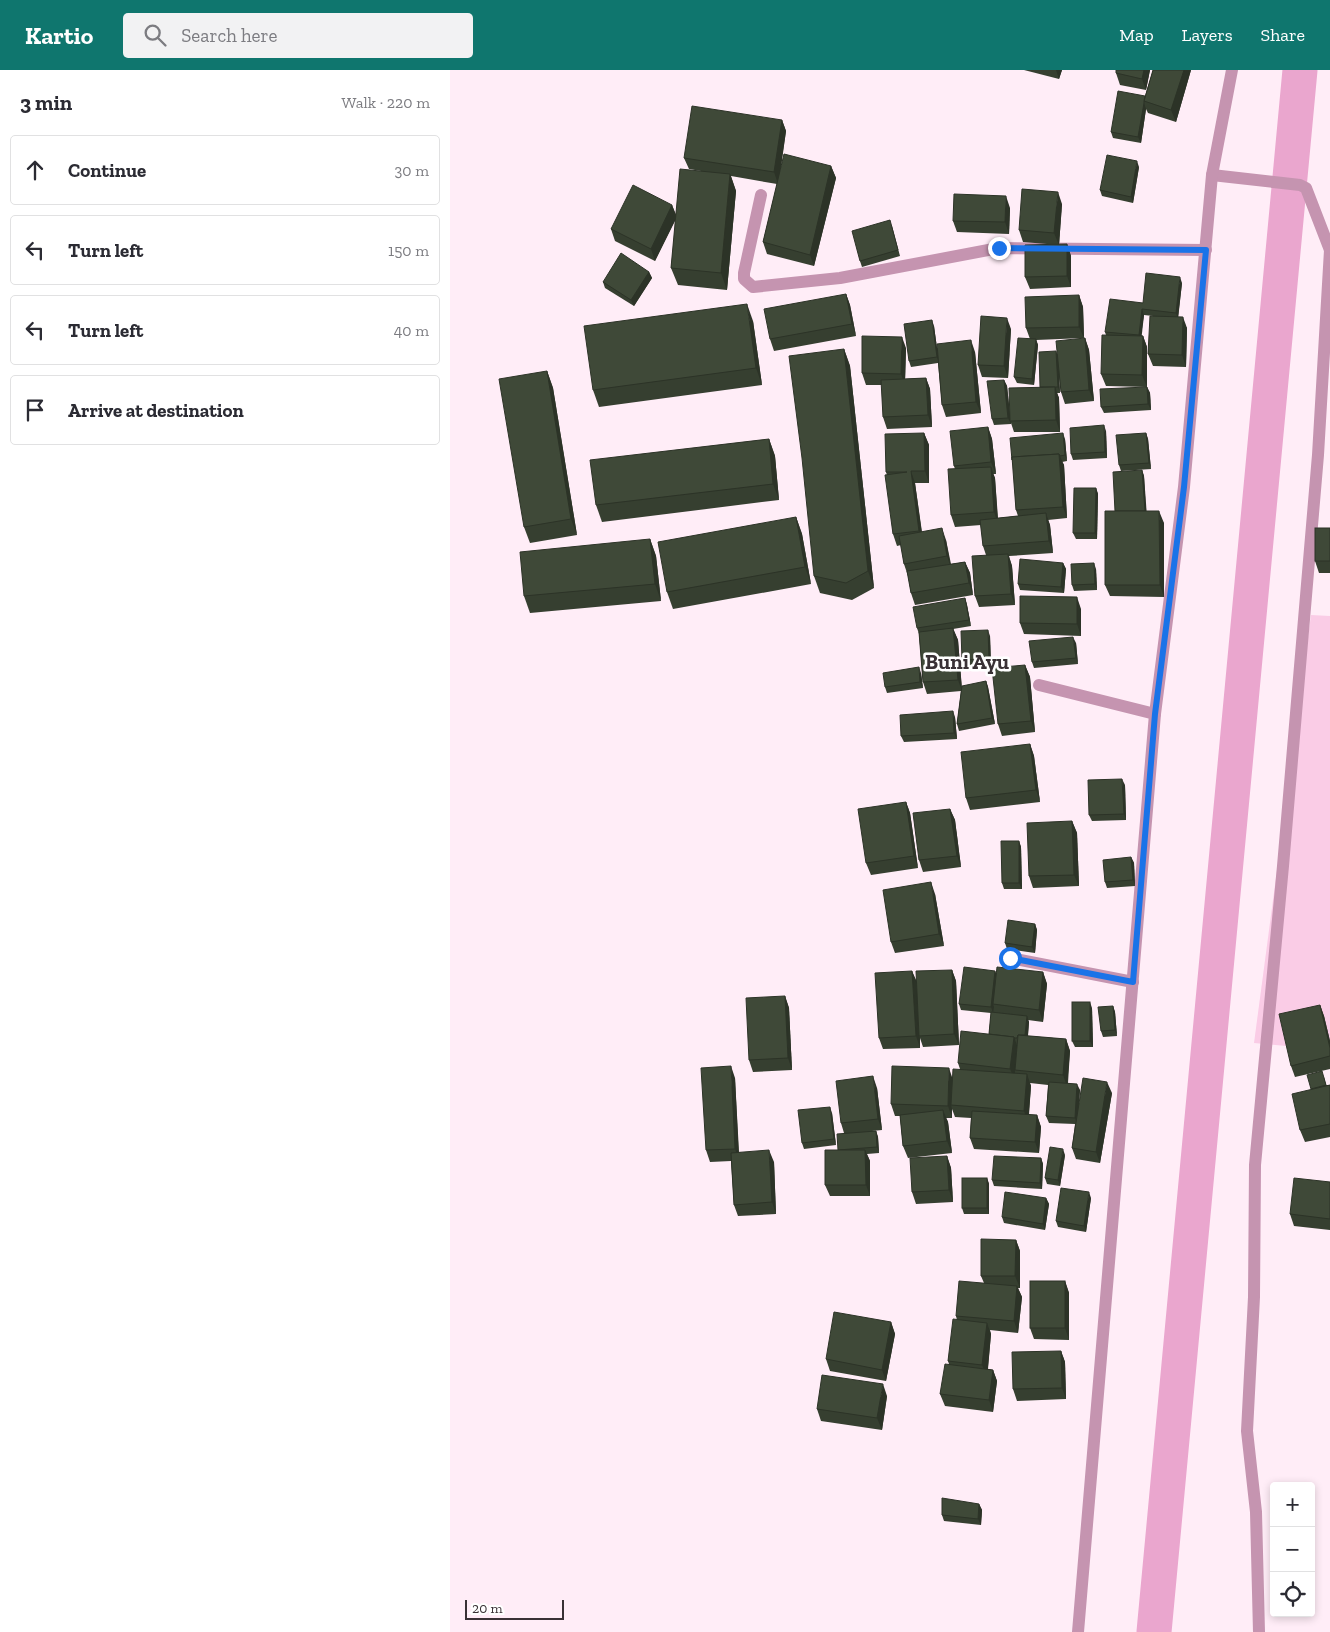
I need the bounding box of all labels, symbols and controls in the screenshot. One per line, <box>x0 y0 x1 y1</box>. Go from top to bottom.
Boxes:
search box <box>123 13 473 58</box>
text: Kartio <box>25 21 93 50</box>
icon: search <box>141 21 169 49</box>
text: Search here <box>181 24 277 47</box>
text: Map <box>1119 24 1154 46</box>
text: Layers <box>1182 24 1233 46</box>
text: Share <box>1261 24 1305 46</box>
text: 3 min <box>20 90 72 115</box>
text: Walk · 220 m <box>342 93 430 112</box>
icon: ahead <box>21 156 49 184</box>
text: Continue <box>68 159 146 182</box>
text: 30 m <box>395 161 429 180</box>
icon: left <box>21 236 49 264</box>
route end <box>988 237 1011 260</box>
text: Turn left <box>68 239 143 262</box>
text: 150 m <box>388 241 429 260</box>
icon: left <box>21 316 49 344</box>
text: Turn left <box>68 319 143 342</box>
text: 40 m <box>394 321 429 340</box>
icon: arrive <box>21 396 49 424</box>
text: Arrive at destination <box>68 399 244 422</box>
district label: Buni Ayu <box>925 649 1009 674</box>
route start <box>999 947 1022 970</box>
map controls <box>1270 1482 1315 1617</box>
button: + <box>1270 1482 1315 1527</box>
button: − <box>1270 1527 1315 1572</box>
button: locate <box>1270 1572 1315 1617</box>
scale bar <box>465 1597 564 1620</box>
text: 20 m <box>472 1600 503 1617</box>

